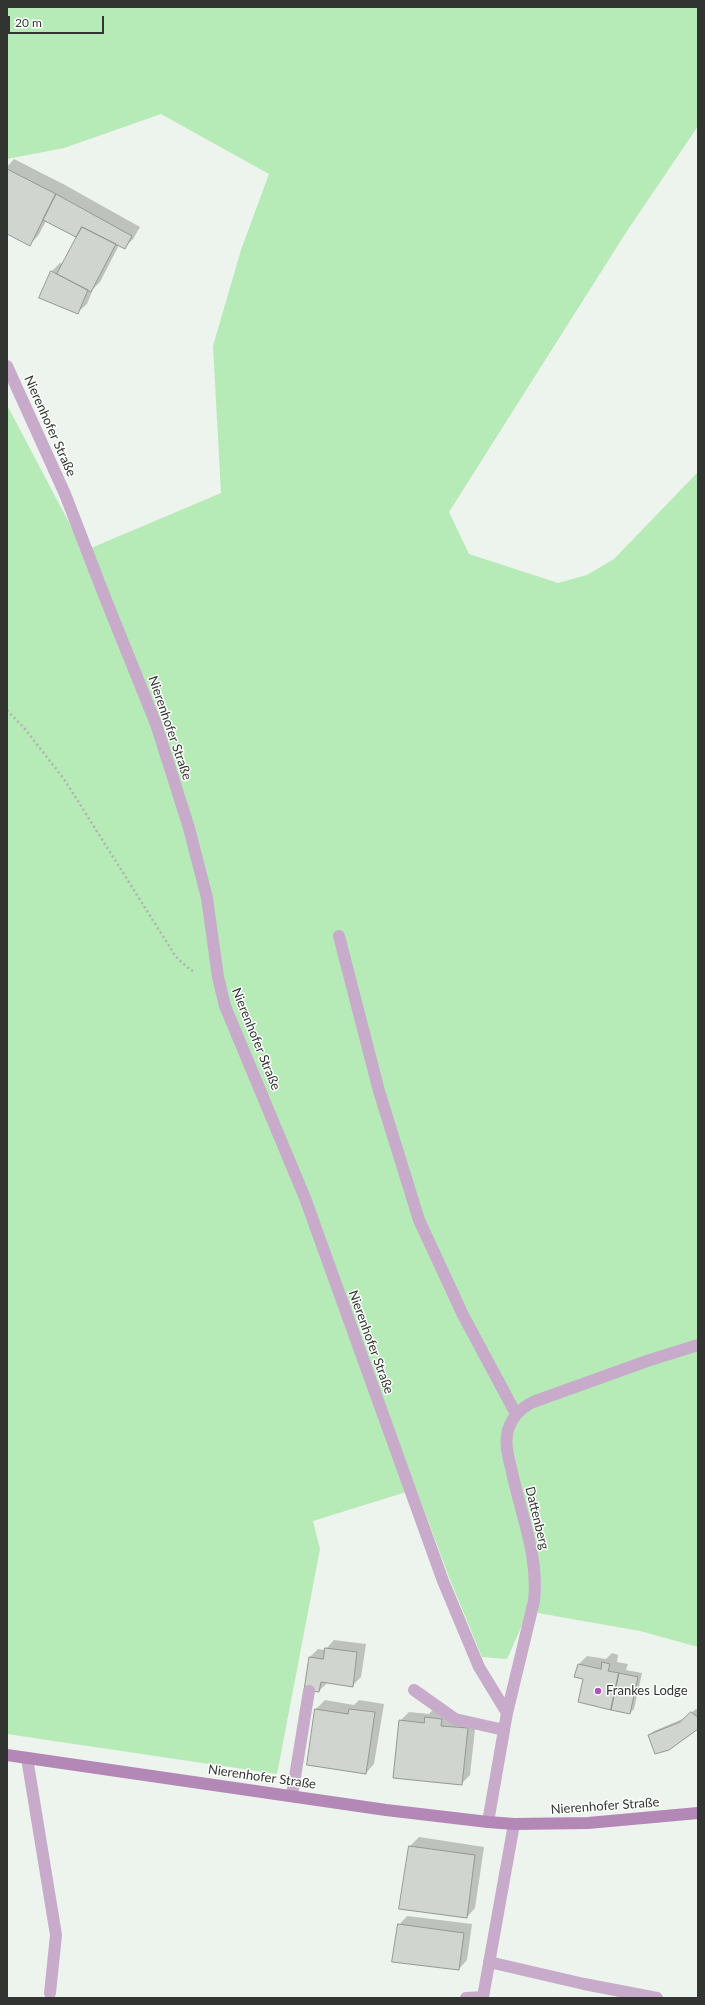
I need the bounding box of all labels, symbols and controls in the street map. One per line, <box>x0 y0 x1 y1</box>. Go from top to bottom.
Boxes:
scale bar <box>10 8 106 34</box>
text: 20 m <box>15 15 42 30</box>
street label: Nierenhofer Straße <box>21 373 79 479</box>
street label: Nierenhofer Straße <box>145 674 195 782</box>
street label: Nierenhofer Straße <box>228 986 284 1092</box>
street label: Nierenhofer Straße <box>345 1288 397 1396</box>
street label: Dattenberg <box>522 1485 552 1551</box>
place label: Frankes Lodge <box>606 1683 688 1699</box>
marker: Frankes Lodge <box>593 1686 603 1696</box>
street label: Nierenhofer Straße <box>207 1762 317 1792</box>
street label: Nierenhofer Straße <box>550 1794 660 1818</box>

